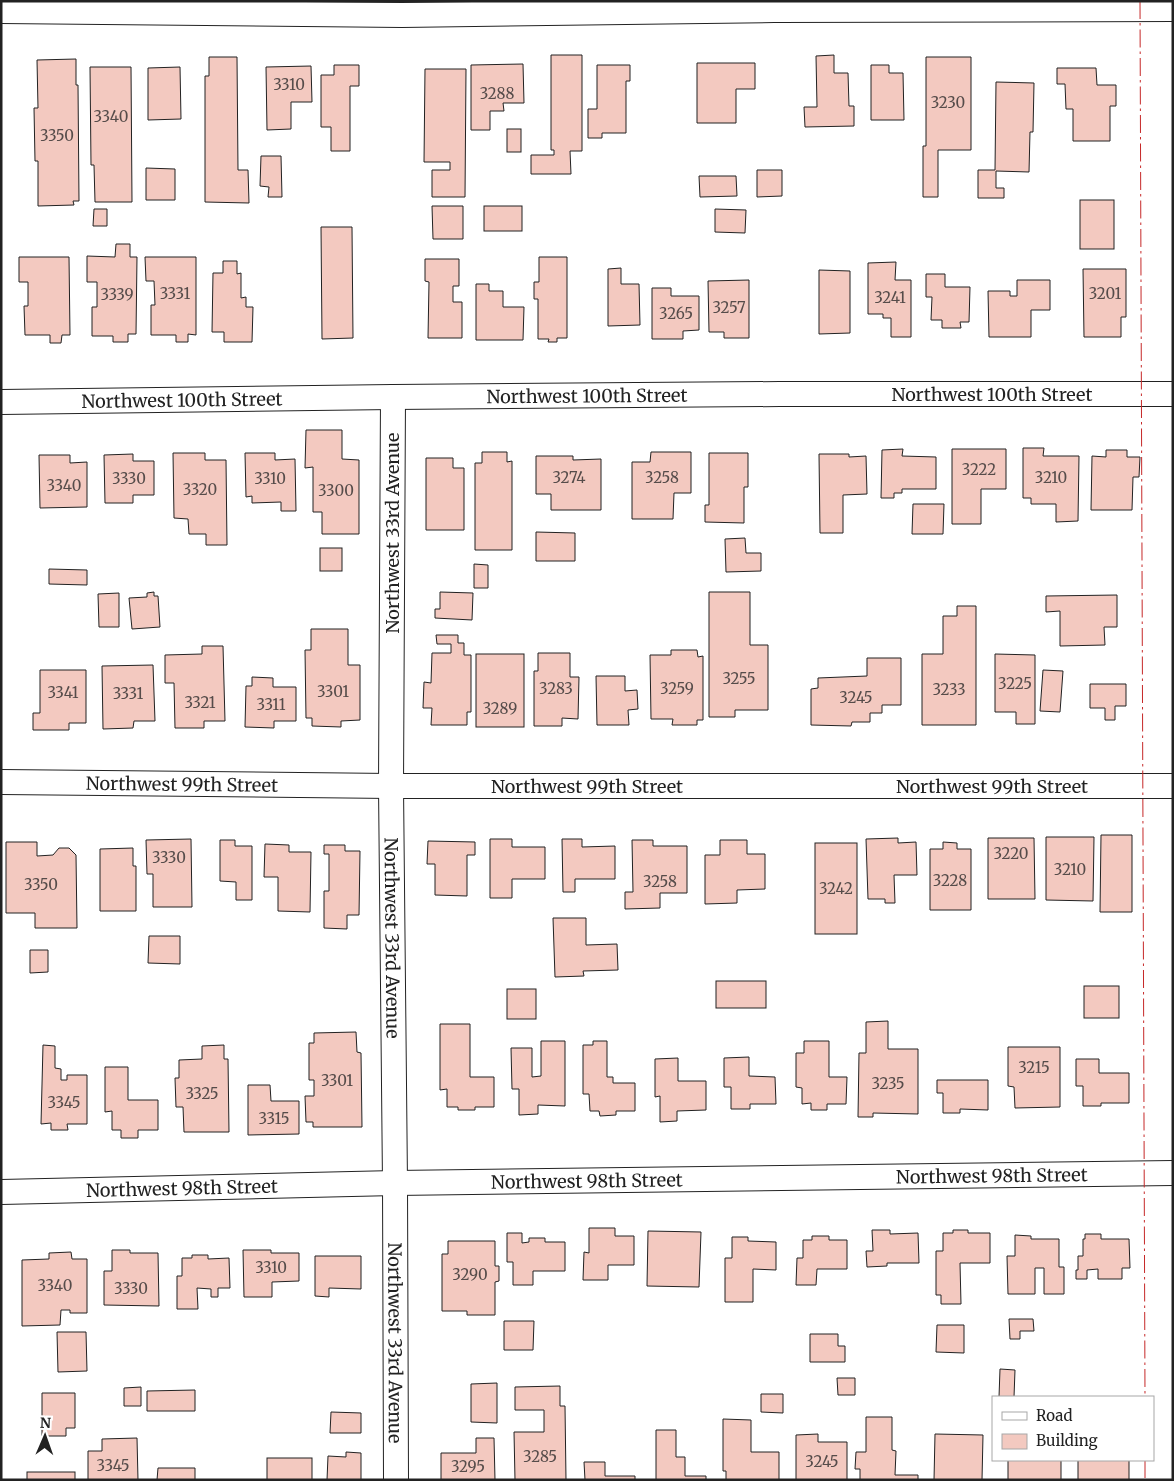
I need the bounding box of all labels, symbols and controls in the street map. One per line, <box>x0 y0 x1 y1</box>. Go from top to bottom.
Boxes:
house number: 3310 <box>273 75 305 94</box>
house number: 3288 <box>480 84 514 103</box>
house number: 3230 <box>931 93 965 112</box>
house number: 3340 <box>93 107 129 126</box>
house number: 3350 <box>40 126 74 145</box>
house number: 3331 <box>160 284 190 303</box>
house number: 3201 <box>1089 284 1121 303</box>
house number: 3339 <box>100 285 134 304</box>
house number: 3241 <box>874 288 906 307</box>
house number: 3257 <box>712 298 746 317</box>
house number: 3265 <box>659 304 693 323</box>
street label: Northwest 100th Street <box>486 383 688 408</box>
street label: Northwest 100th Street <box>891 383 1093 406</box>
street label: Northwest 100th Street <box>81 387 283 412</box>
street label: Northwest 33rd Avenue <box>381 433 404 633</box>
house number: 3222 <box>962 460 996 479</box>
house number: 3274 <box>552 468 586 487</box>
house number: 3258 <box>645 468 679 487</box>
house number: 3210 <box>1035 468 1067 487</box>
house number: 3330 <box>112 469 146 488</box>
house number: 3310 <box>254 469 286 488</box>
house number: 3340 <box>46 476 82 495</box>
house number: 3320 <box>183 480 217 499</box>
house number: 3300 <box>318 481 354 500</box>
house number: 3255 <box>722 669 756 688</box>
house number: 3225 <box>998 674 1032 693</box>
house number: 3283 <box>539 679 573 698</box>
house number: 3259 <box>660 679 694 698</box>
house number: 3233 <box>933 680 965 699</box>
house number: 3301 <box>317 682 349 701</box>
house number: 3341 <box>47 683 79 702</box>
house number: 3331 <box>113 684 143 703</box>
house number: 3245 <box>839 688 873 707</box>
house number: 3321 <box>184 693 216 712</box>
house number: 3311 <box>257 695 286 714</box>
house number: 3289 <box>483 699 517 718</box>
street label: Northwest 99th Street <box>86 771 278 796</box>
street label: Northwest 99th Street <box>491 775 683 798</box>
street label: Northwest 99th Street <box>896 775 1088 798</box>
street label: Northwest 33rd Avenue <box>380 837 405 1039</box>
house number: 3220 <box>993 844 1029 863</box>
house number: 3330 <box>152 848 186 867</box>
house number: 3210 <box>1054 860 1086 879</box>
house number: 3228 <box>933 871 967 890</box>
house number: 3258 <box>643 872 677 891</box>
house number: 3350 <box>24 875 58 894</box>
house number: 3242 <box>819 879 853 898</box>
house number: 3215 <box>1018 1058 1050 1077</box>
house number: 3301 <box>321 1071 353 1090</box>
house number: 3235 <box>872 1074 905 1093</box>
house number: 3325 <box>185 1084 219 1103</box>
house number: 3345 <box>47 1093 81 1112</box>
house number: 3315 <box>259 1109 289 1128</box>
street label: Northwest 98th Street <box>896 1163 1088 1188</box>
street label: Northwest 98th Street <box>491 1168 683 1193</box>
street label: Northwest 98th Street <box>86 1174 278 1202</box>
street label: Northwest 33rd Avenue <box>384 1242 407 1444</box>
house number: 3310 <box>255 1258 287 1277</box>
house number: 3290 <box>452 1265 488 1284</box>
house number: 3340 <box>37 1276 73 1295</box>
house number: 3330 <box>114 1279 148 1298</box>
legend <box>992 1396 1154 1461</box>
text: Road <box>1036 1406 1072 1425</box>
north arrow <box>20 1411 70 1461</box>
text: N <box>40 1414 51 1432</box>
text: Building <box>1036 1431 1098 1450</box>
house number: 3285 <box>523 1447 557 1466</box>
house number: 3245 <box>805 1452 839 1471</box>
house number: 3345 <box>96 1456 130 1475</box>
house number: 3295 <box>451 1457 485 1476</box>

